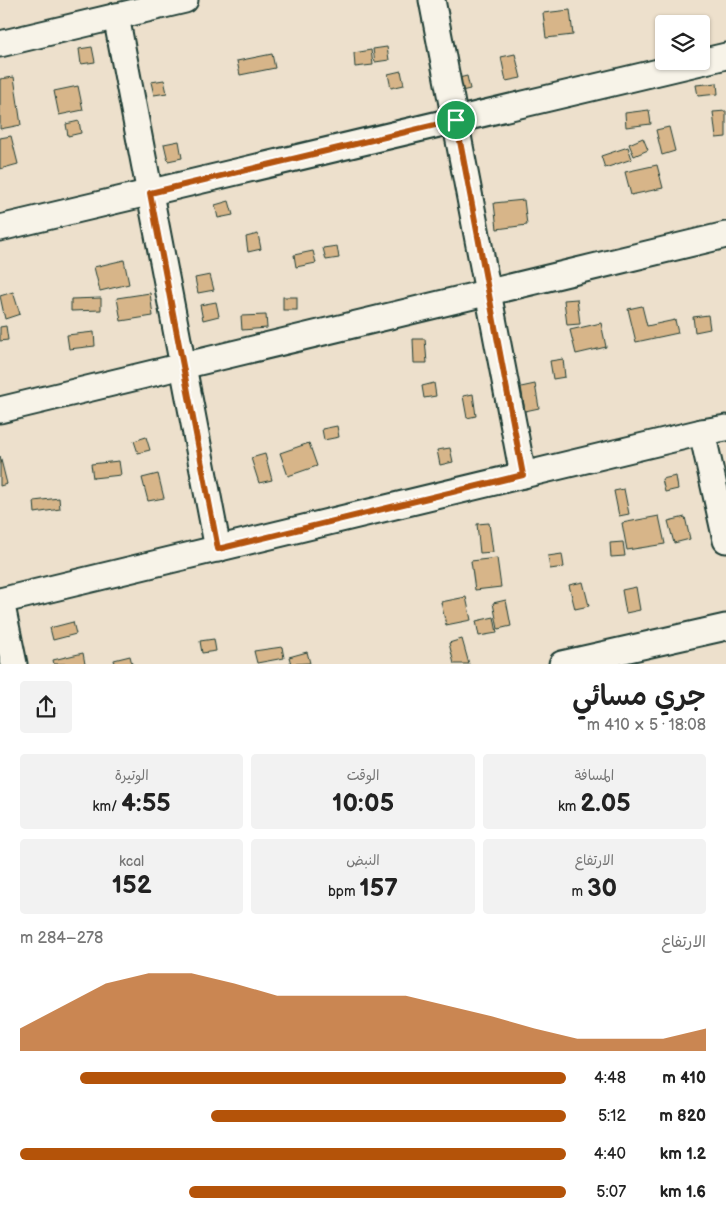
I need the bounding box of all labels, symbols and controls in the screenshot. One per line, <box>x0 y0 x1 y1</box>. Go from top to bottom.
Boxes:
map controls <box>655 15 710 70</box>
button: layers <box>655 15 710 70</box>
pin <box>435 99 477 141</box>
icon: arrive <box>442 106 470 134</box>
text: جري مسائي <box>572 680 706 713</box>
button: share <box>20 681 72 733</box>
text: 18:08 · 5 × 410 m <box>587 716 706 735</box>
text: الوتيرة <box>115 767 149 784</box>
text: الوقت <box>347 767 379 784</box>
text: المسافة <box>574 767 614 784</box>
text: 4:55 <box>121 788 171 819</box>
text: 10:05 <box>332 788 394 819</box>
text: 2.05 <box>580 788 631 819</box>
text: /km <box>93 798 121 815</box>
text: km <box>558 798 580 815</box>
text: النبض <box>346 852 380 869</box>
text: الارتفاع <box>575 852 614 869</box>
text: kcal <box>119 853 144 870</box>
text: 152 <box>112 870 152 901</box>
text: 157 <box>359 873 398 904</box>
text: 30 <box>587 873 617 904</box>
text: bpm <box>328 883 359 900</box>
text: m <box>572 883 587 900</box>
text: 278–284 m <box>20 929 103 948</box>
text: الارتفاع <box>661 933 706 952</box>
text: 4:48 <box>594 1069 626 1088</box>
text: 410 m <box>662 1069 706 1088</box>
text: 5:12 <box>598 1107 626 1126</box>
text: 820 m <box>659 1107 706 1126</box>
text: 4:40 <box>594 1145 626 1164</box>
text: 1.2 km <box>660 1145 706 1164</box>
text: 5:07 <box>596 1183 626 1202</box>
text: 1.6 km <box>660 1183 706 1202</box>

